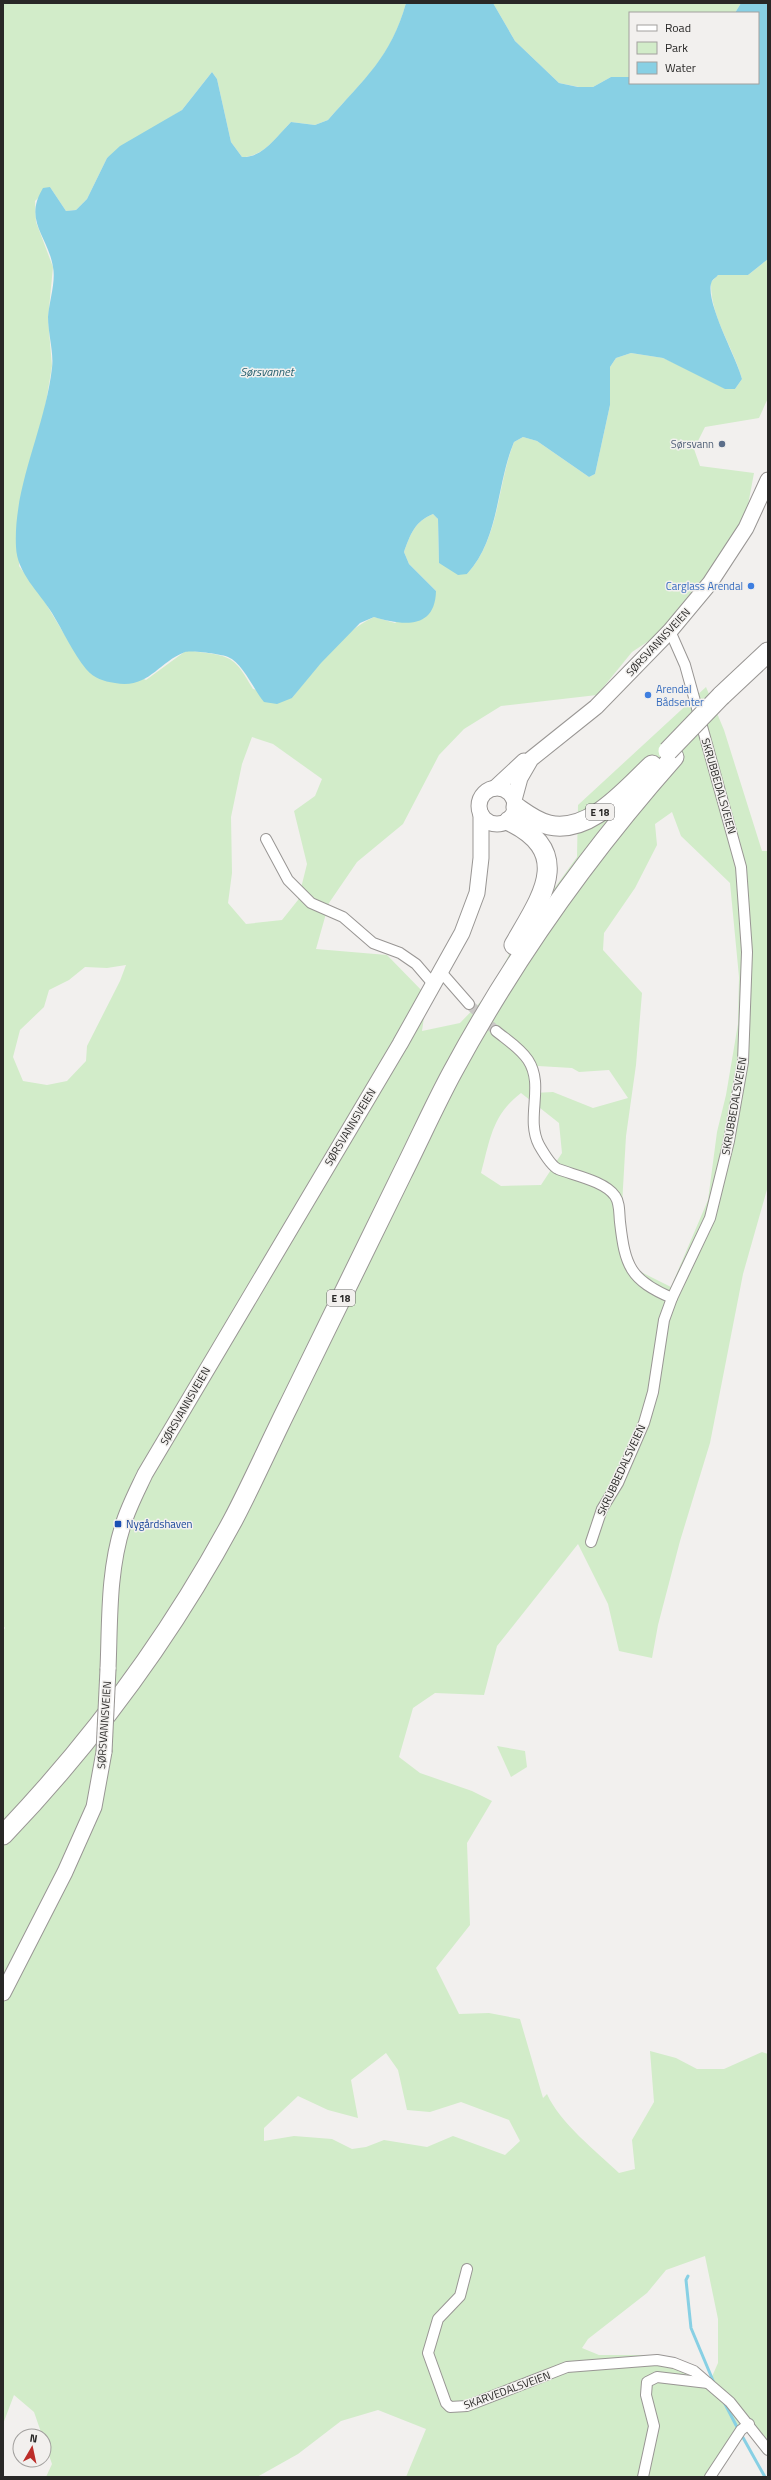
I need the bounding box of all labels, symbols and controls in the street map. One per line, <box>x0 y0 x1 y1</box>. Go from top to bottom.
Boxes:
legend <box>629 12 759 84</box>
text: Road <box>665 18 691 37</box>
text: Park <box>665 38 688 57</box>
text: Water <box>665 58 696 77</box>
water label: Sørsvannet <box>240 362 295 381</box>
place label: Sørsvann <box>671 436 714 452</box>
marker: Sørsvann <box>717 439 727 449</box>
place label: Carglass Arendal <box>666 578 743 594</box>
marker: Carglass Arendal <box>746 581 756 591</box>
street label: SØRSVANNSVEIEN <box>622 604 694 680</box>
place label: Arendal Bådsenter <box>656 681 704 710</box>
marker: Arendal Bådsenter <box>643 690 653 700</box>
street label: SKRUBBEDALSVEIEN <box>698 736 740 836</box>
road number: E 18 <box>586 804 614 820</box>
street label: SKRUBBEDALSVEIEN <box>718 1056 750 1156</box>
street label: SØRSVANNSVEIEN <box>320 1085 380 1169</box>
road number: E 18 <box>327 1290 355 1306</box>
street label: SØRSVANNSVEIEN <box>156 1364 214 1448</box>
street label: SKRUBBEDALSVEIEN <box>593 1422 649 1518</box>
place label: Nygårdshaven <box>126 1516 193 1532</box>
marker: Nygårdshaven <box>113 1519 123 1529</box>
street label: SØRSVANNSVEIEN <box>93 1681 115 1769</box>
street label: SKARVEDALSVEIEN <box>461 2367 553 2413</box>
north arrow <box>12 2428 52 2468</box>
text: N <box>29 2430 39 2447</box>

